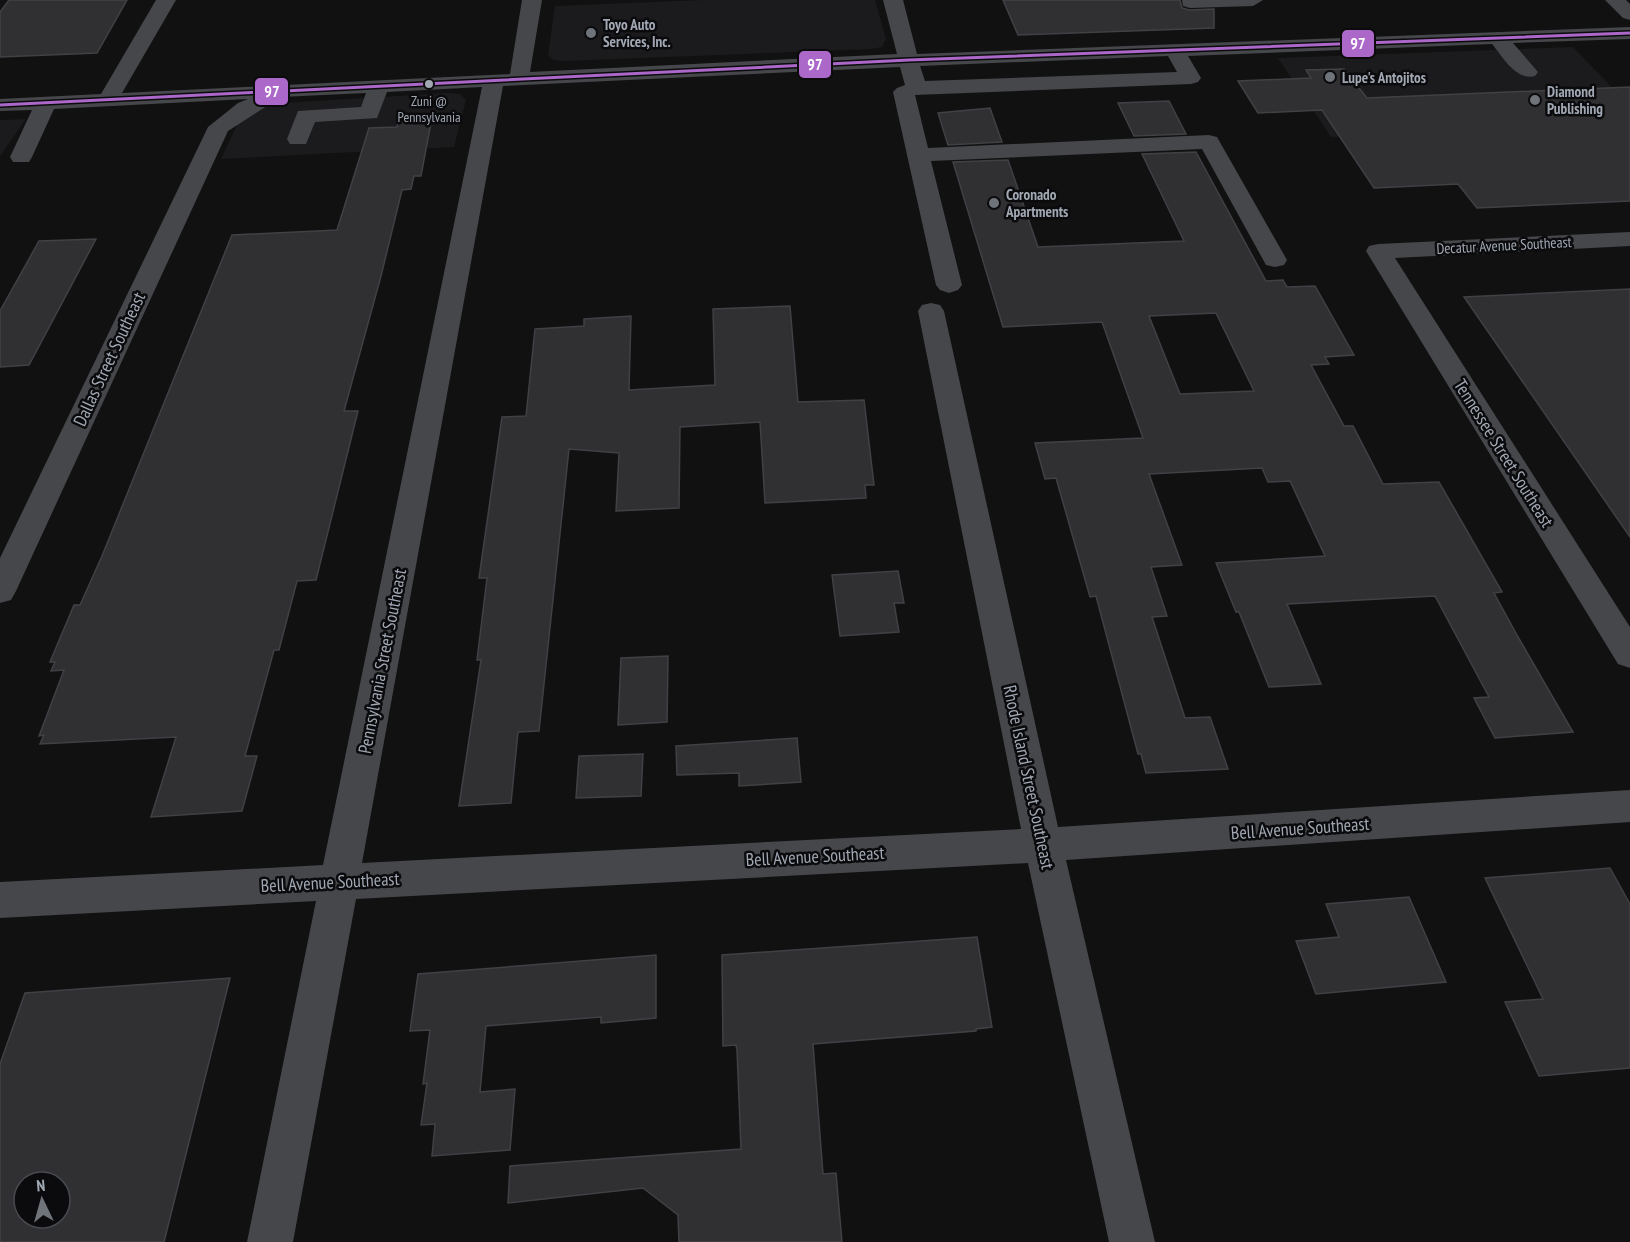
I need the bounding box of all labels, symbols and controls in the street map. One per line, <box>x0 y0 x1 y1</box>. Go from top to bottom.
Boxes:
place label: Toyo Auto Services, Inc. <box>603 15 671 51</box>
marker: Toyo Auto Services, Inc. <box>584 26 598 40</box>
line badge: 97 <box>1341 29 1375 58</box>
text: 97 <box>1350 33 1366 53</box>
line badge: 97 <box>798 50 832 79</box>
text: 97 <box>807 54 823 74</box>
place label: Lupe's Antojitos <box>1342 68 1426 87</box>
marker: Lupe's Antojitos <box>1323 70 1337 84</box>
line badge: 97 <box>254 77 289 106</box>
marker: Zuni @ Pennsylvania <box>423 78 435 90</box>
text: 97 <box>264 81 280 101</box>
place label: Diamond Publishing <box>1547 82 1603 118</box>
place label: Zuni @ Pennsylvania <box>397 92 461 126</box>
marker: Diamond Publishing <box>1528 93 1542 107</box>
place label: Coronado Apartments <box>1005 185 1068 221</box>
marker: Coronado Apartments <box>987 196 1001 210</box>
street label: Decatur Avenue Southeast <box>1436 232 1572 258</box>
street label: Dallas Street Southeast <box>68 288 150 430</box>
street label: Tennessee Street Southeast <box>1449 375 1559 531</box>
street label: Pennsylvania Street Southeast <box>353 567 411 755</box>
street label: Rhode Island Street Southeast <box>998 683 1060 871</box>
street label: Bell Avenue Southeast <box>1230 812 1370 844</box>
street label: Bell Avenue Southeast <box>745 841 885 871</box>
street label: Bell Avenue Southeast <box>260 867 400 897</box>
north arrow <box>12 1170 72 1230</box>
text: N <box>36 1175 46 1195</box>

